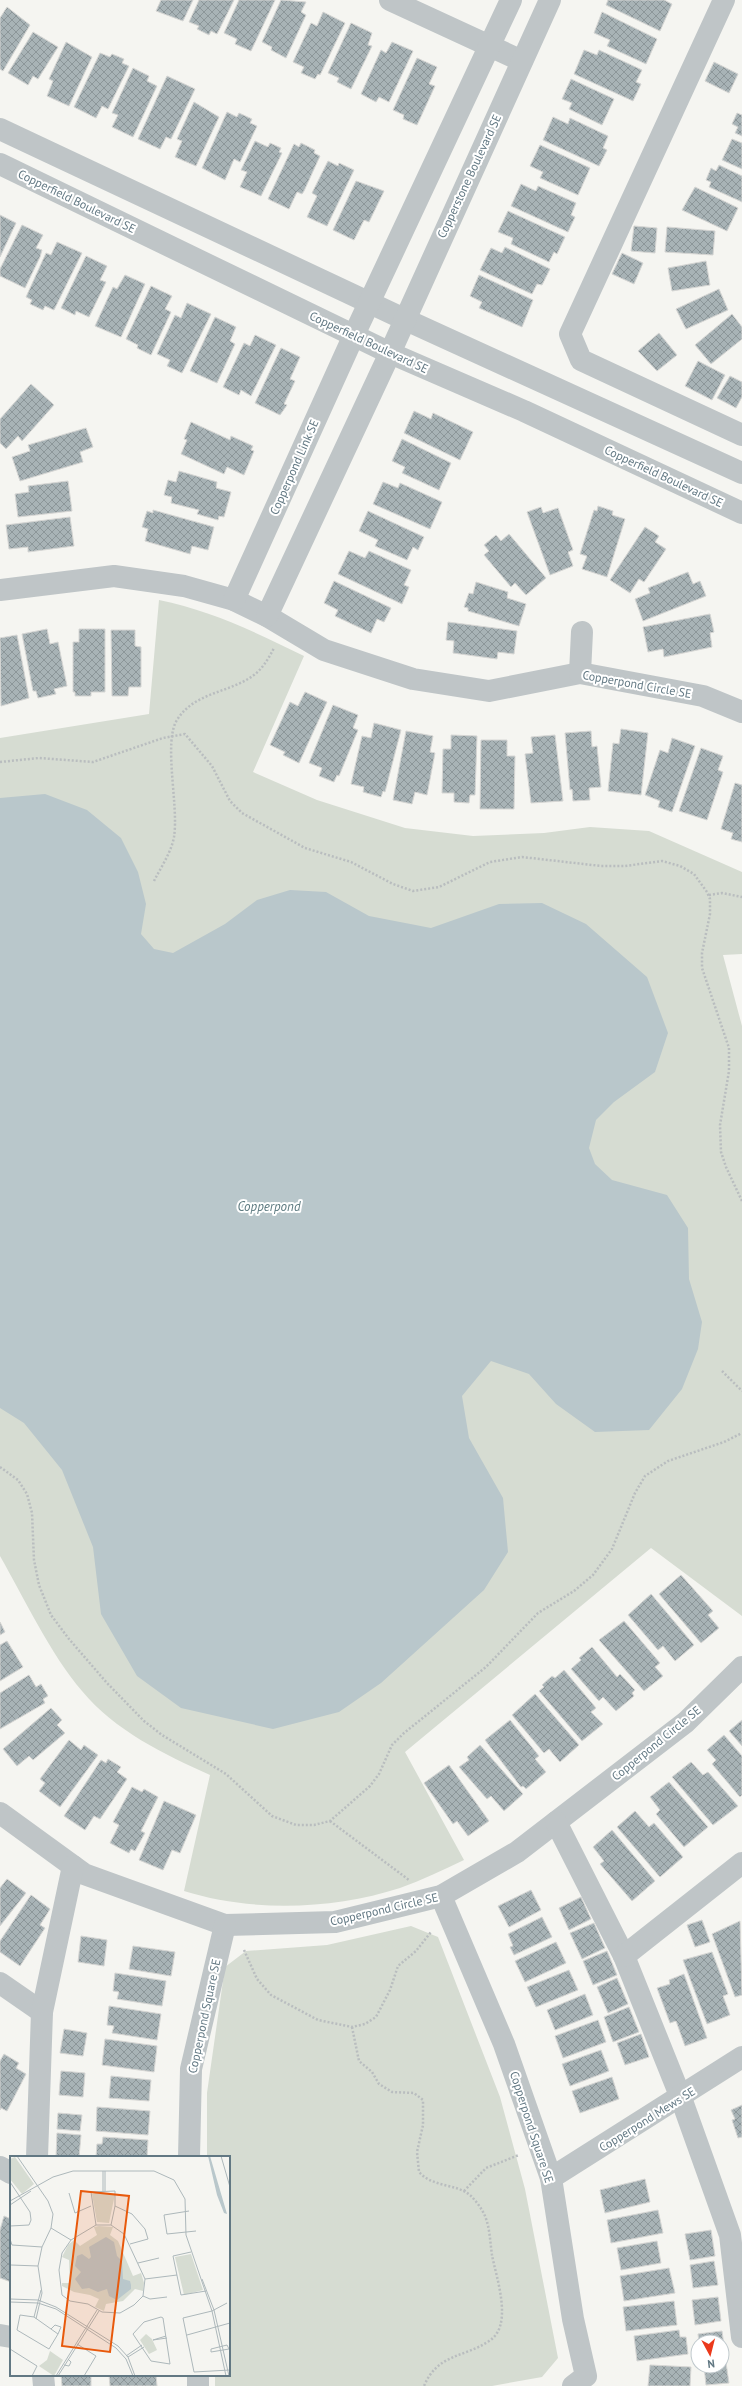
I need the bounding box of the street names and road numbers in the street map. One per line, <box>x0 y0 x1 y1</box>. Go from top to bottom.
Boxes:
street label: Copperstone Boulevard SE <box>434 112 504 240</box>
street label: Copperfield Boulevard SE <box>16 166 138 236</box>
street label: Copperfield Boulevard SE <box>307 308 431 376</box>
street label: Copperpond Link SE <box>266 417 322 517</box>
street label: Copperfield Boulevard SE <box>602 442 726 510</box>
street label: Copperpond Circle SE <box>581 667 693 701</box>
street label: Copperpond Circle SE <box>608 1702 704 1784</box>
street label: Copperpond Circle SE <box>329 1889 439 1929</box>
street label: Copperpond Square SE <box>185 1957 223 2075</box>
street label: Copperpond Square SE <box>507 2069 557 2185</box>
street label: Copperpond Mews SE <box>596 2083 698 2155</box>

